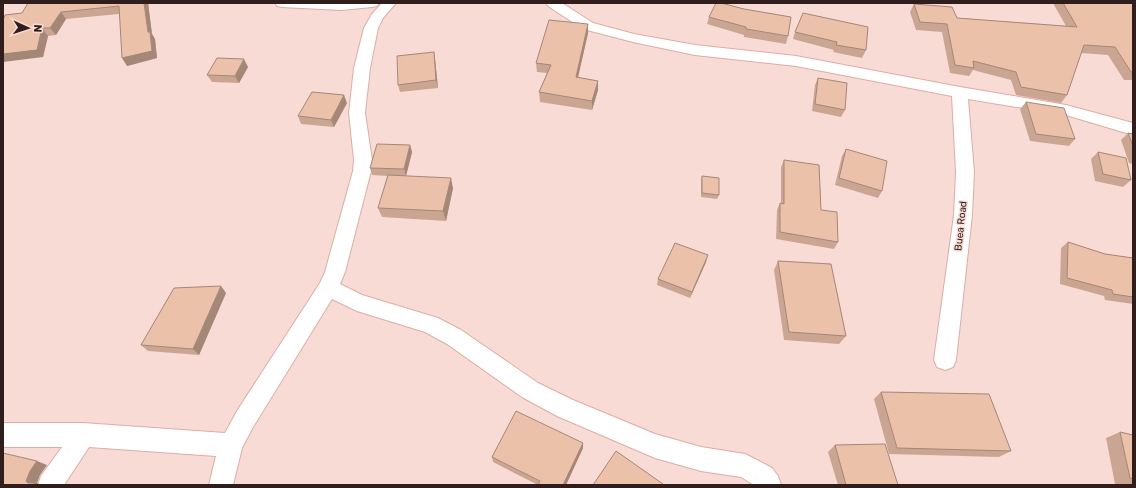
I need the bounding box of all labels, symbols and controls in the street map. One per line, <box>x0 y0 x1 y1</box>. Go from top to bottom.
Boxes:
north arrow <box>8 8 48 48</box>
text: N <box>31 24 44 33</box>
street label: Buea Road <box>952 200 970 251</box>

